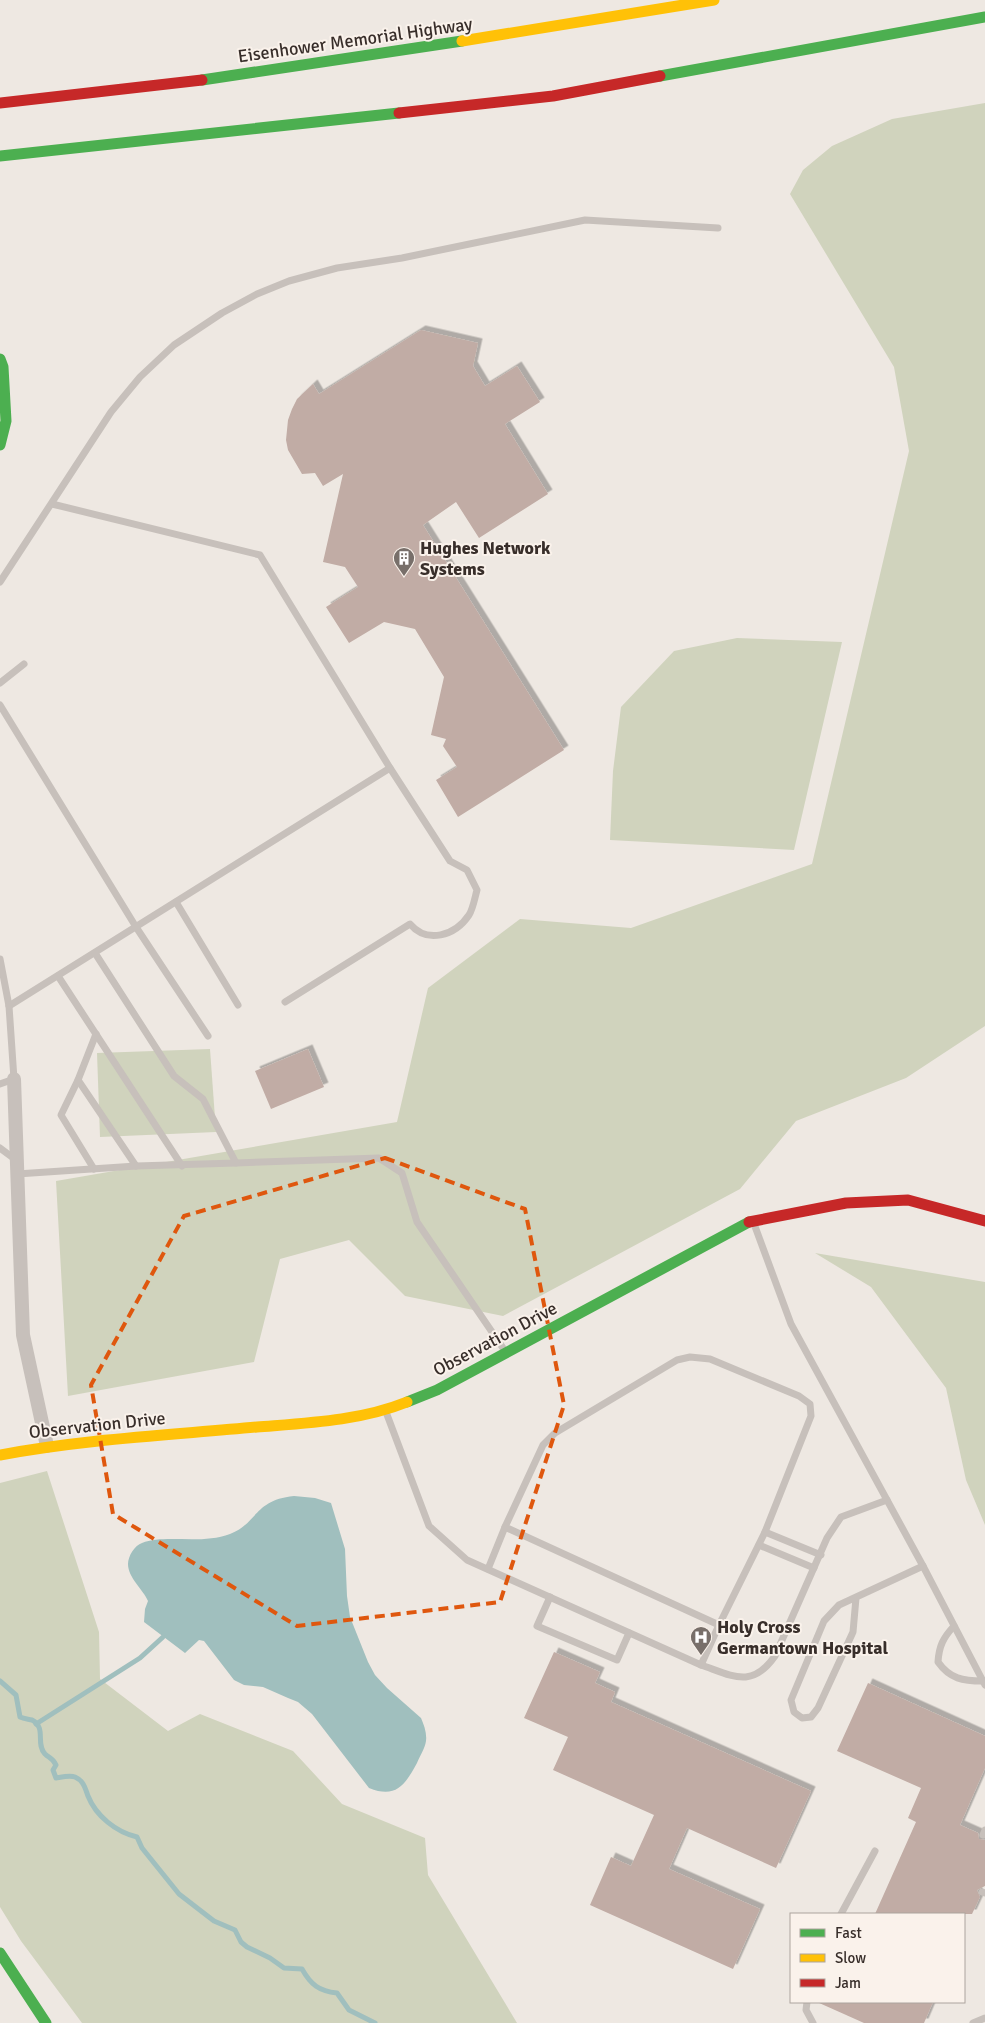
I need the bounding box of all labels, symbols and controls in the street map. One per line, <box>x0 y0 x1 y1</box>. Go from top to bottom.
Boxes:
street label: Eisenhower Memorial Highway <box>236 13 474 67</box>
place label: Hughes Network Systems <box>420 537 551 580</box>
building icon: Hughes Network Systems <box>392 546 416 577</box>
street label: Observation Drive <box>429 1297 561 1381</box>
street label: Observation Drive <box>28 1407 166 1443</box>
place label: Holy Cross Germantown Hospital <box>717 1616 889 1659</box>
hospital icon: Holy Cross Germantown Hospital <box>689 1625 713 1656</box>
legend <box>790 1913 965 2003</box>
text: Fast <box>835 1924 862 1942</box>
text: Slow <box>835 1949 866 1967</box>
text: Jam <box>835 1974 861 1992</box>

